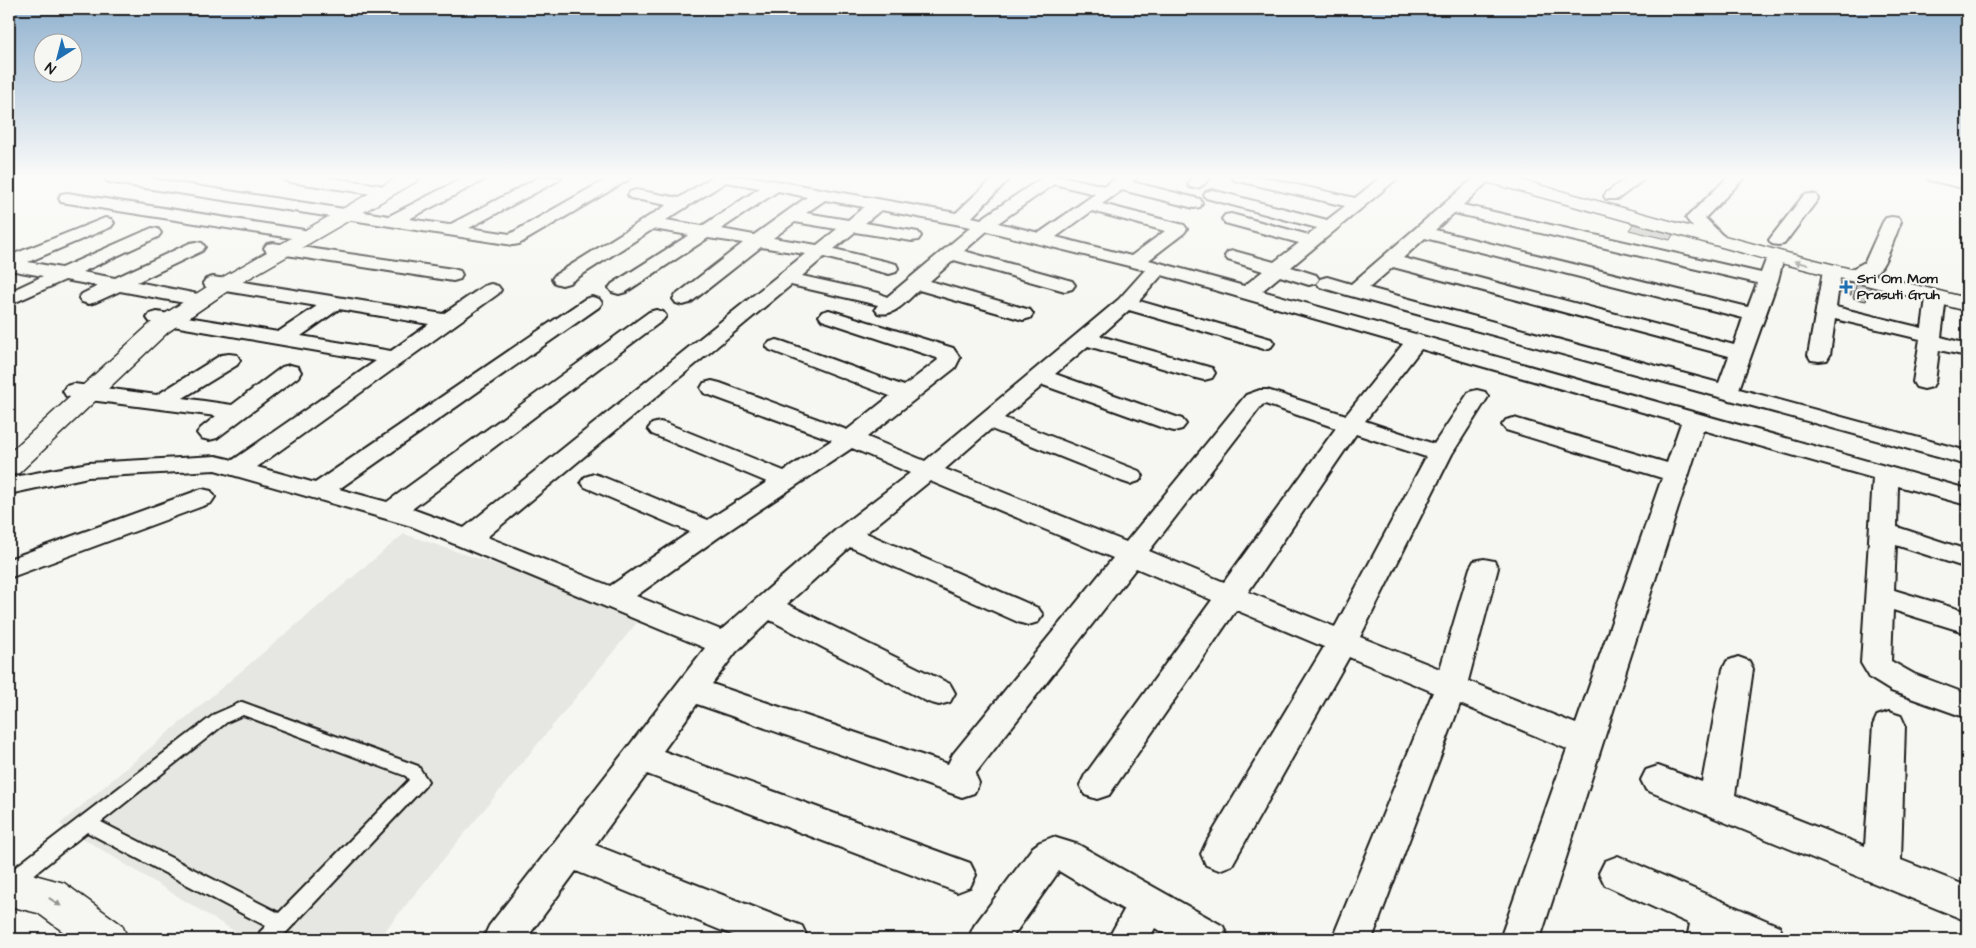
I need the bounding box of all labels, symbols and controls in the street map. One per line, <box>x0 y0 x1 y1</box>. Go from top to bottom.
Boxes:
north arrow <box>32 32 82 82</box>
text: N <box>41 57 60 78</box>
one-way arrow <box>1794 259 1809 267</box>
place label: Sri Om Mom Prasuti Gruh <box>1856 269 1941 305</box>
marker: Sri Om Mom Prasuti Gruh <box>1839 280 1853 294</box>
one-way arrow <box>48 897 61 907</box>

